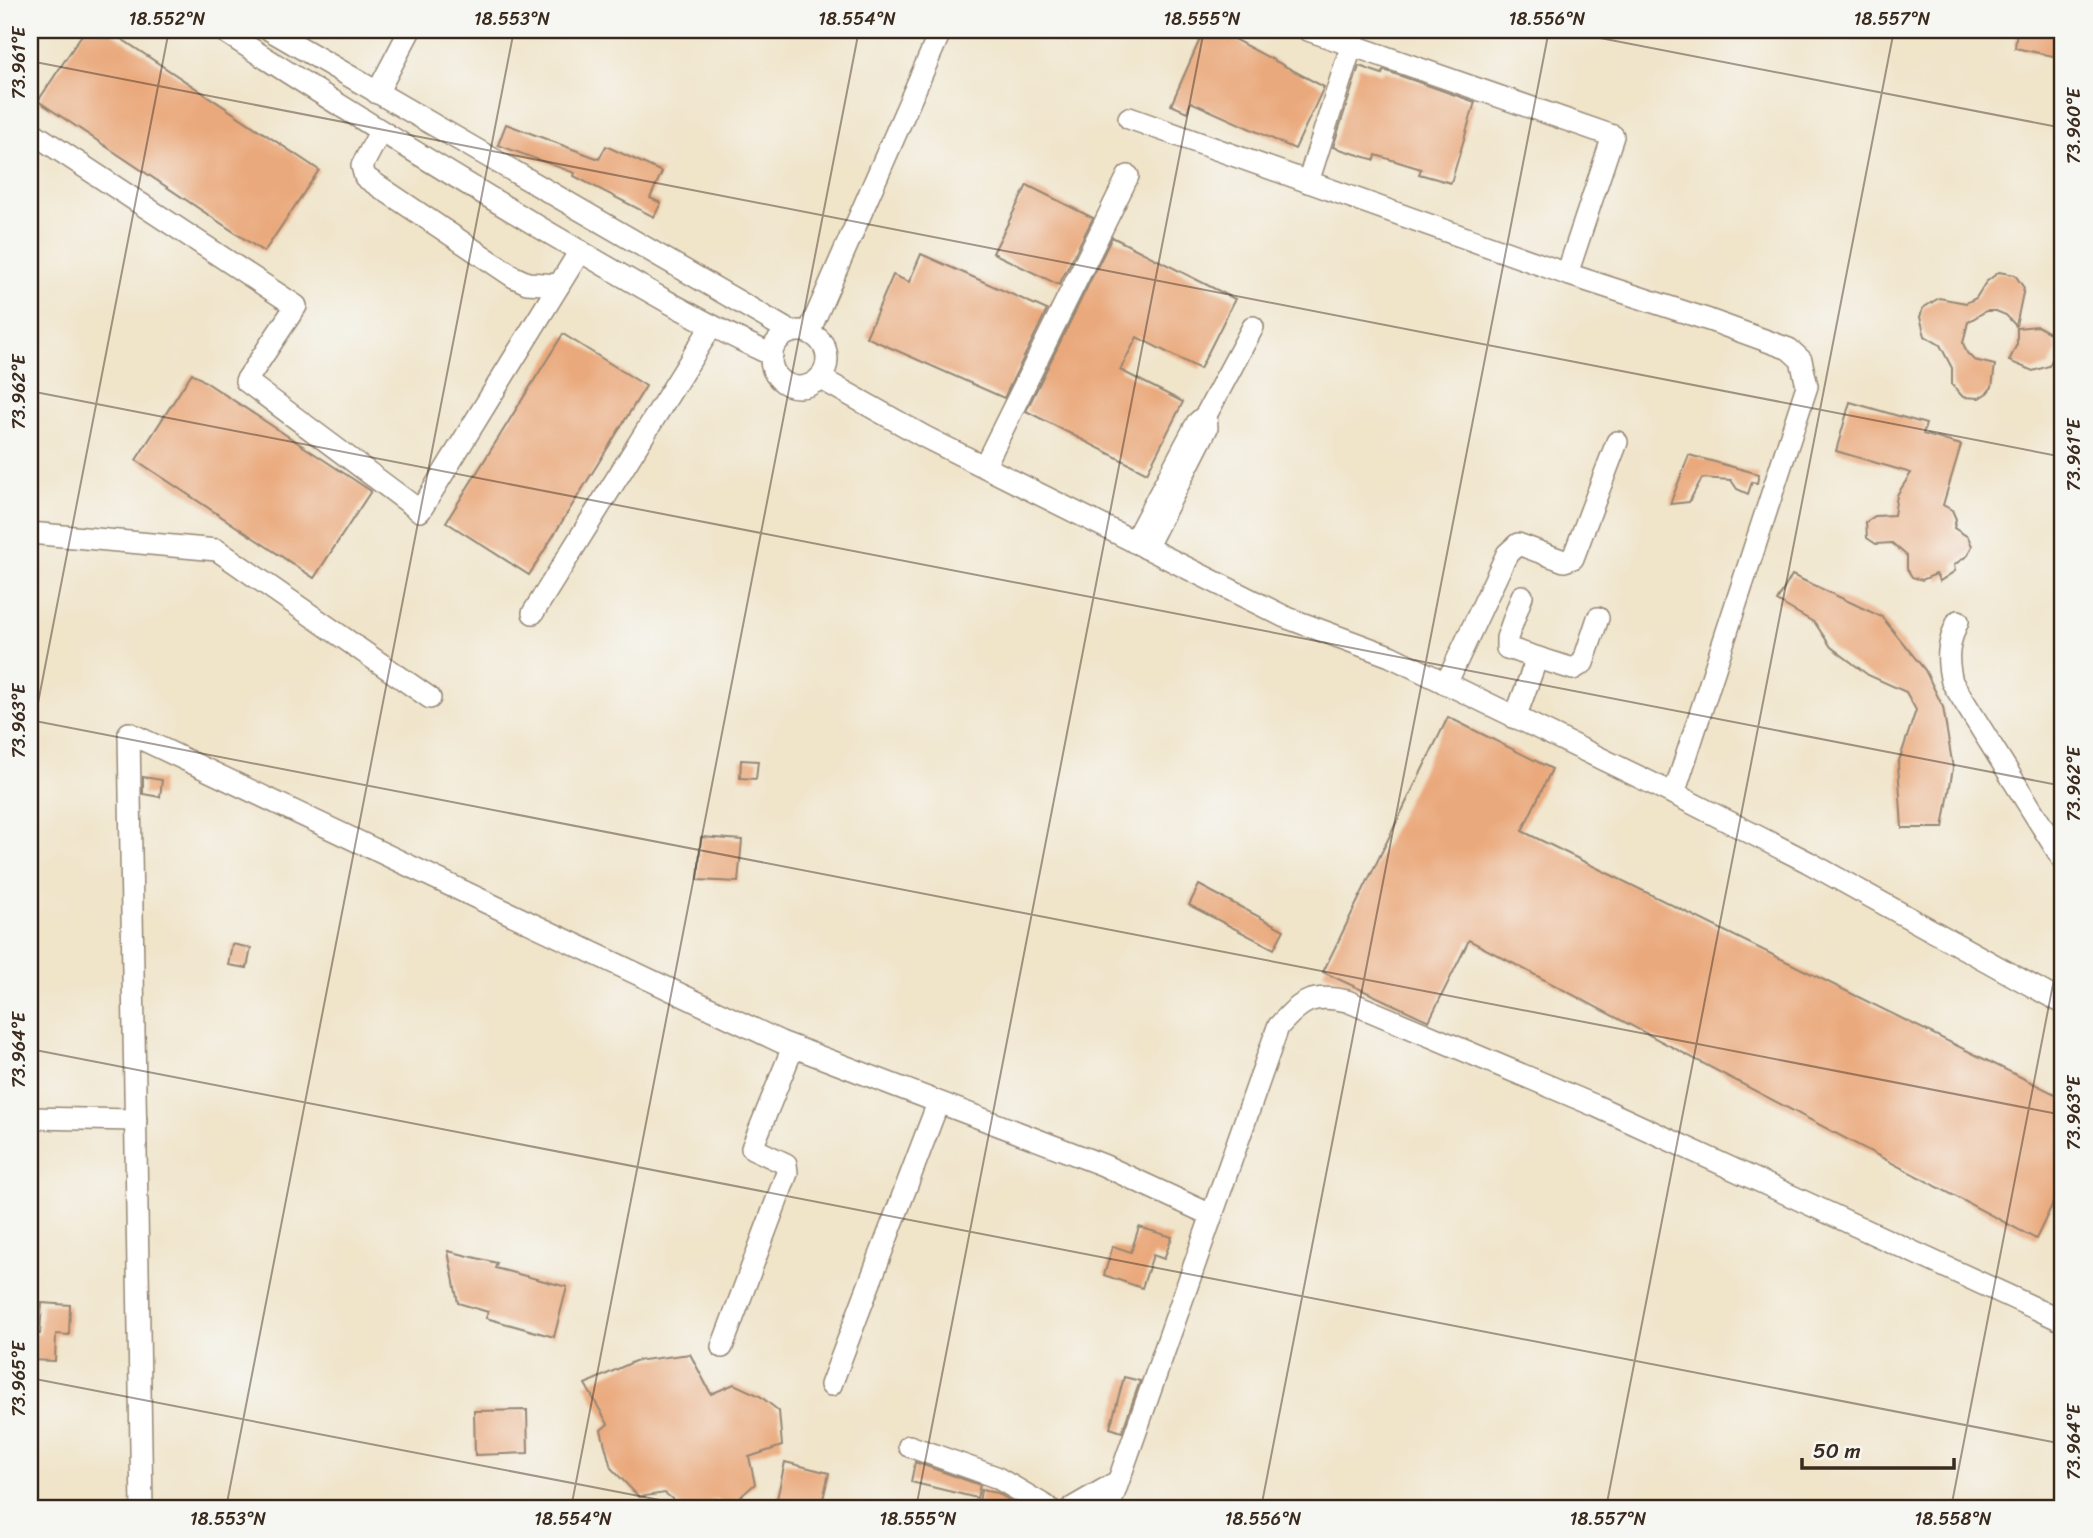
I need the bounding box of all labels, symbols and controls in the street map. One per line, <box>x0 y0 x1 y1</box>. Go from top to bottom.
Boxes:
text: 18.552°N <box>129 3 206 35</box>
text: 18.553°N <box>474 3 551 35</box>
text: 18.554°N <box>818 3 896 35</box>
text: 18.555°N <box>1163 3 1241 35</box>
text: 18.556°N <box>1509 3 1586 35</box>
text: 18.557°N <box>1854 3 1931 35</box>
text: 73.961°E <box>3 26 35 99</box>
text: 73.960°E <box>2058 87 2090 164</box>
text: 73.962°E <box>3 354 35 429</box>
text: 73.961°E <box>2058 418 2090 491</box>
text: 73.963°E <box>3 683 35 758</box>
text: 73.962°E <box>2058 746 2090 821</box>
text: 73.964°E <box>3 1011 35 1088</box>
text: 73.963°E <box>2058 1075 2090 1150</box>
text: 73.965°E <box>3 1340 35 1417</box>
text: 73.964°E <box>2058 1403 2090 1480</box>
scale bar <box>1802 1426 1955 1470</box>
text: 50 m <box>1813 1432 1861 1470</box>
text: 18.553°N <box>190 1503 267 1535</box>
text: 18.554°N <box>534 1503 612 1535</box>
text: 18.555°N <box>879 1503 957 1535</box>
text: 18.556°N <box>1225 1503 1302 1535</box>
text: 18.557°N <box>1570 1503 1647 1535</box>
text: 18.558°N <box>1914 1503 1992 1535</box>

